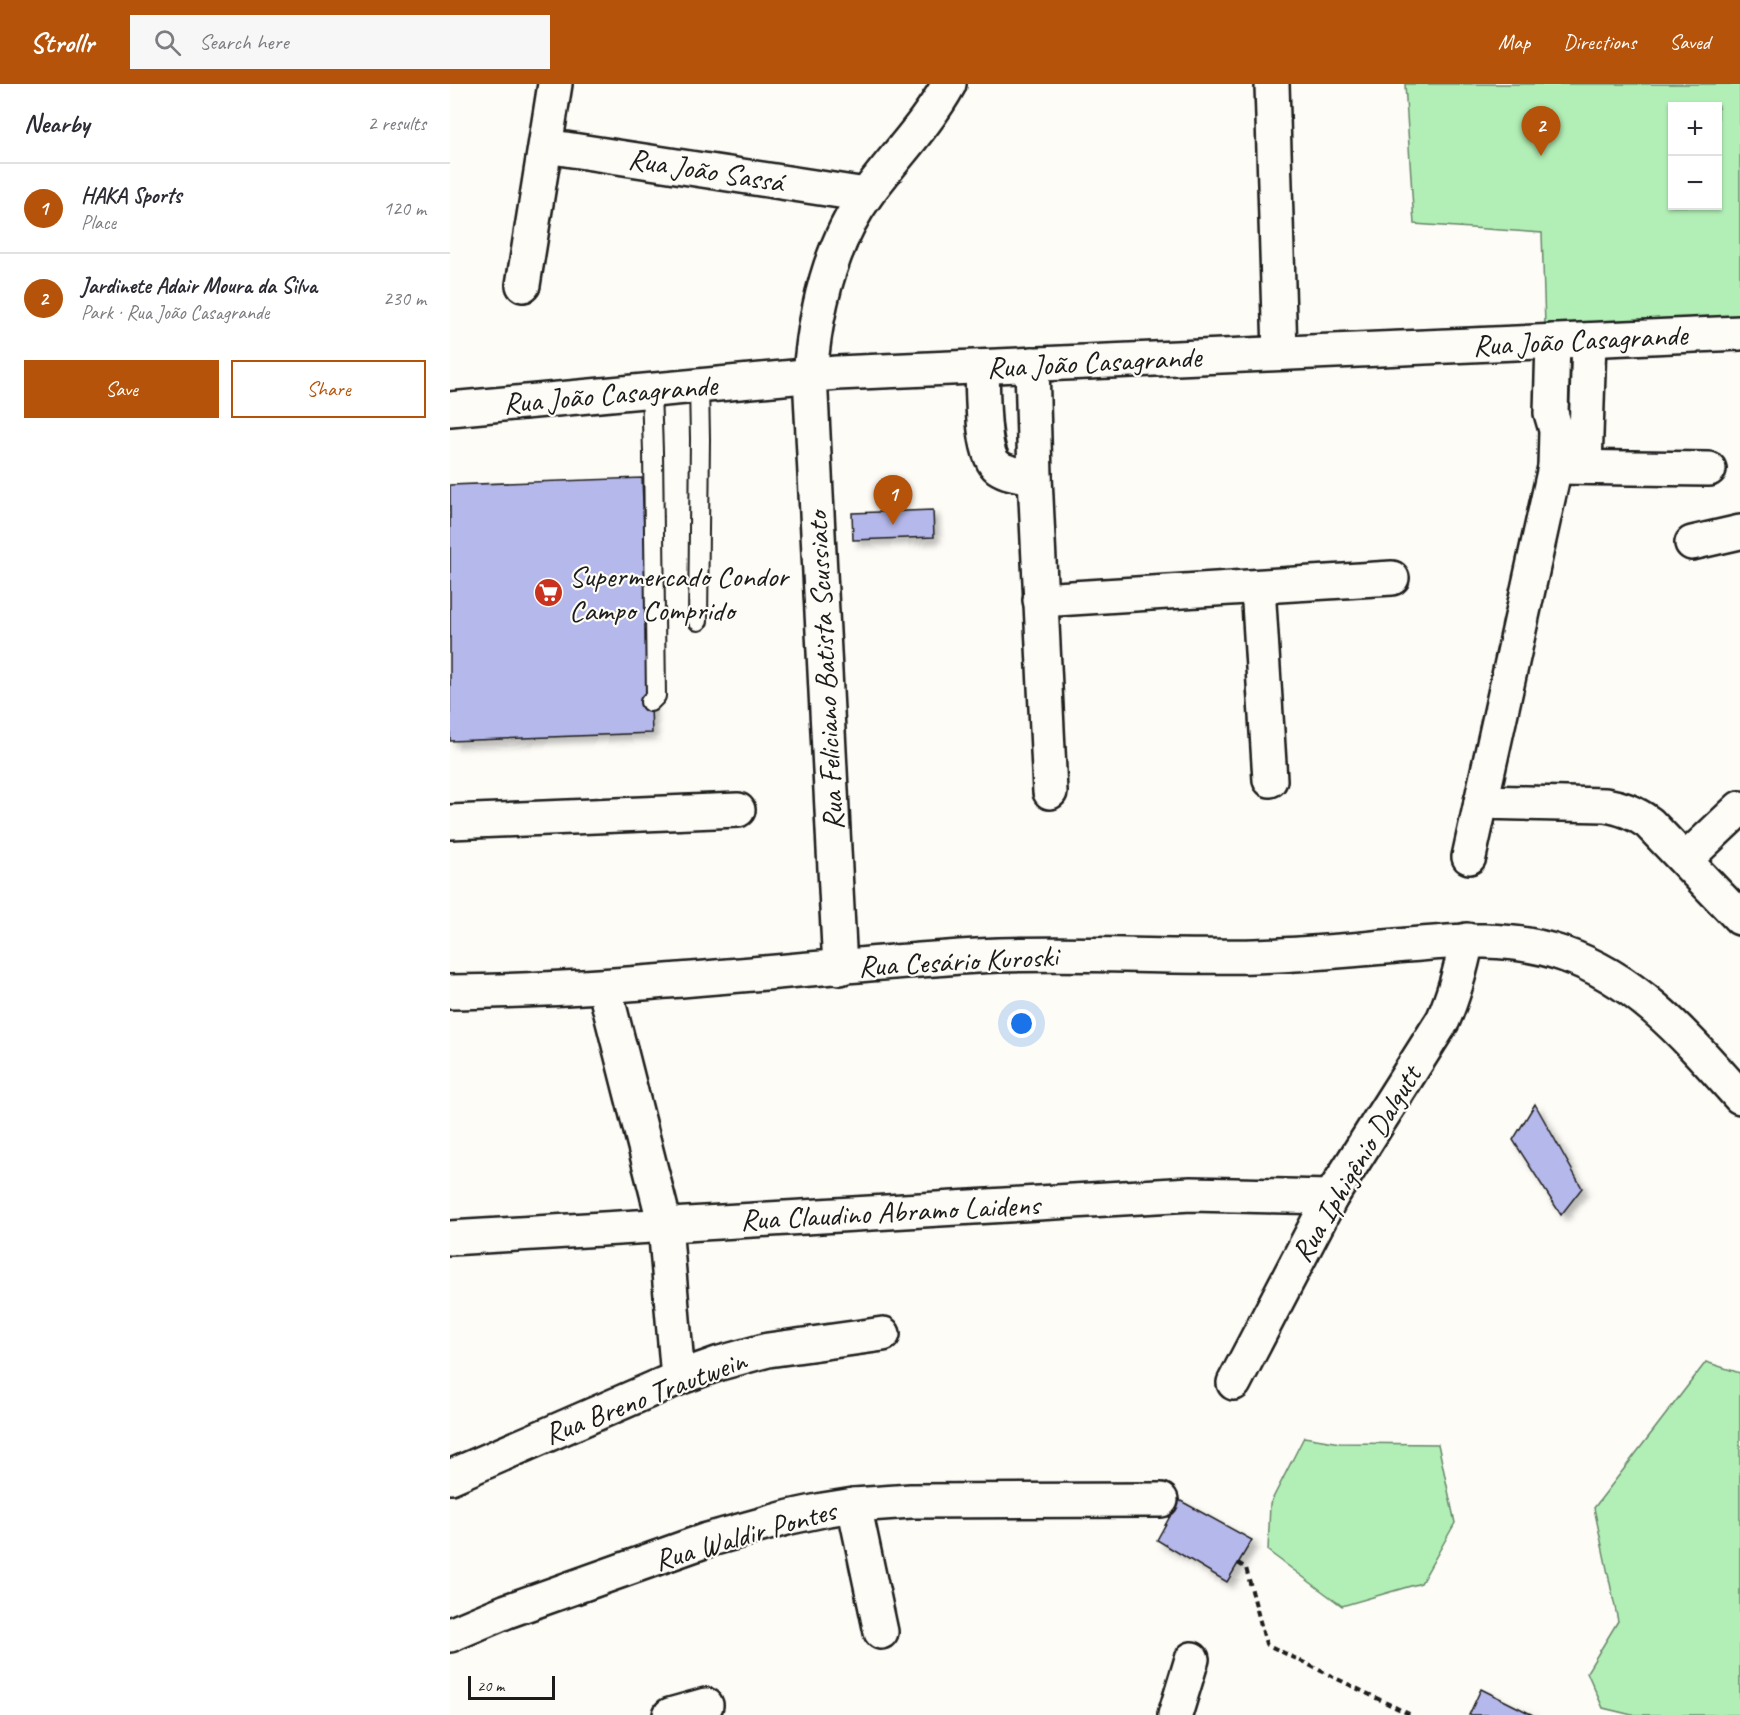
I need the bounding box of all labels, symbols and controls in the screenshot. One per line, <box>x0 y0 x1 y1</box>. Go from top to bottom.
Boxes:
search box <box>130 15 550 69</box>
text: Strollr <box>30 25 94 60</box>
icon: search <box>151 26 184 59</box>
text: Search here <box>199 28 289 56</box>
text: Map <box>1498 29 1530 55</box>
text: Directions <box>1563 29 1636 55</box>
text: Saved <box>1669 29 1710 55</box>
map controls <box>1668 102 1722 210</box>
button: + <box>1668 102 1722 156</box>
pin: 2 <box>1522 106 1560 156</box>
text: Nearby <box>24 107 89 140</box>
text: 2 results <box>367 111 426 136</box>
street label: Rua João Sassá <box>626 139 789 201</box>
button: − <box>1668 156 1722 210</box>
text: HAKA Sports <box>81 182 181 210</box>
text: 1 <box>39 196 48 221</box>
text: 120 m <box>383 196 426 221</box>
text: Place <box>81 210 116 235</box>
text: Jardinete Adair Moura da Silva <box>81 272 317 300</box>
text: 2 <box>39 286 48 311</box>
text: 230 m <box>383 286 426 311</box>
text: Park · Rua João Casagrande <box>81 300 269 325</box>
street label: Rua João Casagrande <box>1472 315 1690 365</box>
street label: Rua João Casagrande <box>986 337 1204 387</box>
button: Save <box>24 360 219 418</box>
button: Share <box>231 360 426 418</box>
street label: Rua João Casagrande <box>501 366 721 422</box>
pin: 1 <box>874 476 912 525</box>
street label: Rua Feliciano Batista Scussiato <box>798 507 852 831</box>
place label: Supermercado Condor Campo Comprido <box>569 557 790 629</box>
supermarket icon: Supermercado Condor Campo Comprido <box>532 577 564 609</box>
street label: Rua Cesário Kuroski <box>857 937 1062 985</box>
your location <box>1007 1009 1036 1038</box>
street label: Rua Iphigênio Dalgutt <box>1283 1056 1431 1269</box>
street label: Rua Claudino Abramo Laidens <box>739 1185 1044 1239</box>
street label: Rua Breno Trautwein <box>539 1341 753 1453</box>
street label: Rua Waldir Pontes <box>650 1490 843 1579</box>
scale bar <box>468 1673 555 1700</box>
text: 20 m <box>477 1676 504 1696</box>

